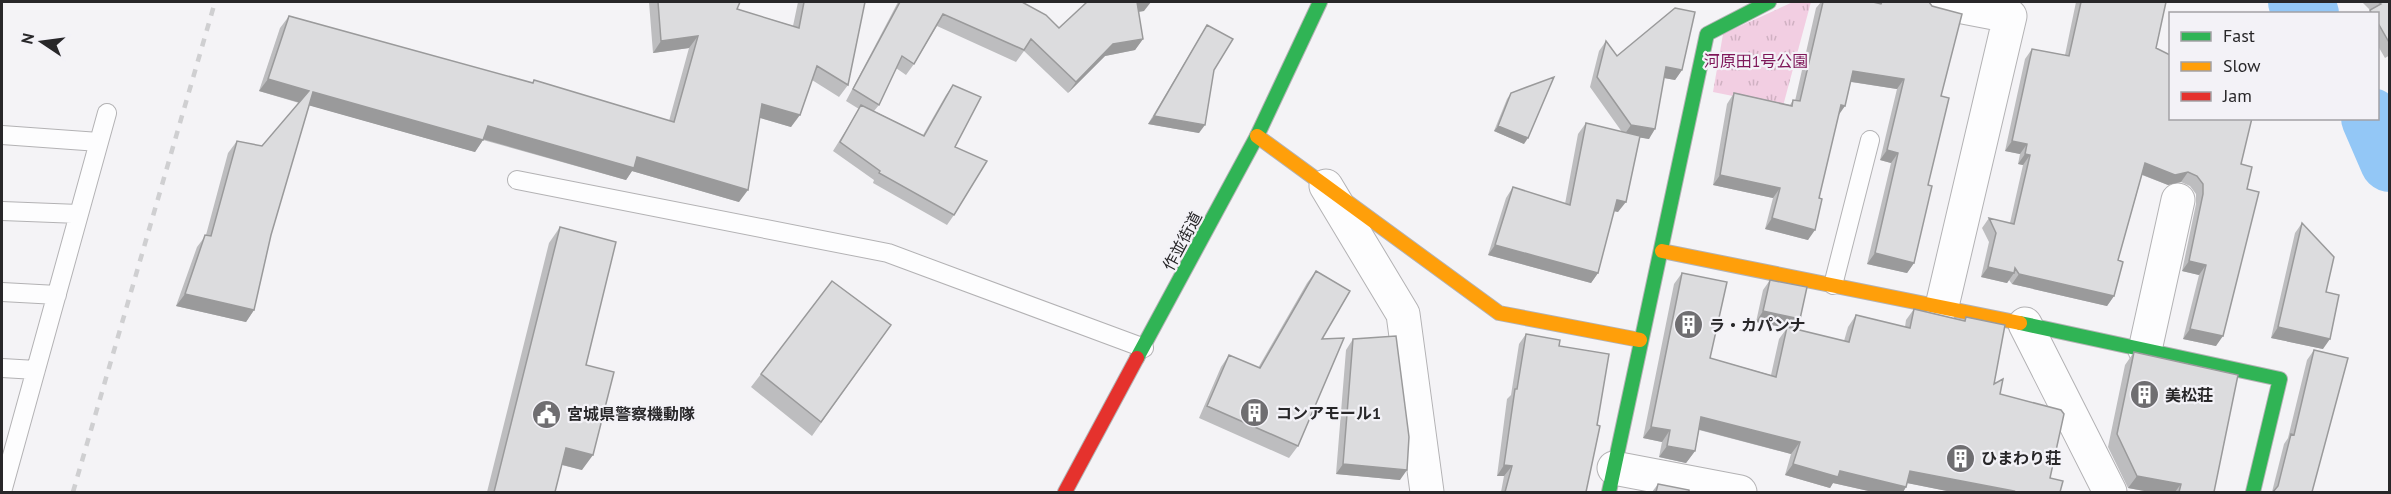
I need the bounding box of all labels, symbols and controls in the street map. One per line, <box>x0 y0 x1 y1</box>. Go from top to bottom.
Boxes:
north arrow <box>12 12 72 72</box>
legend <box>2169 12 2379 120</box>
text: Fast <box>2223 24 2255 47</box>
text: N <box>16 31 38 46</box>
park label: 河原田1号公園 <box>1704 51 1808 71</box>
text: Slow <box>2223 54 2261 77</box>
text: Jam <box>2222 84 2252 107</box>
street label: 作並街道 <box>1158 208 1206 274</box>
building icon: ラ・カパンナ <box>1672 309 1704 341</box>
place label: ラ・カパンナ <box>1709 315 1806 335</box>
building icon: 美松荘 <box>2128 379 2160 411</box>
place label: 美松荘 <box>2165 385 2213 405</box>
building icon: コンアモール1 <box>1239 397 1271 429</box>
public building icon: 宮城県警察機動隊 <box>530 398 562 430</box>
place label: コンアモール1 <box>1276 403 1381 423</box>
place label: 宮城県警察機動隊 <box>567 404 695 424</box>
building icon: ひまわり荘 <box>1944 442 1976 474</box>
place label: ひまわり荘 <box>1981 448 2061 468</box>

